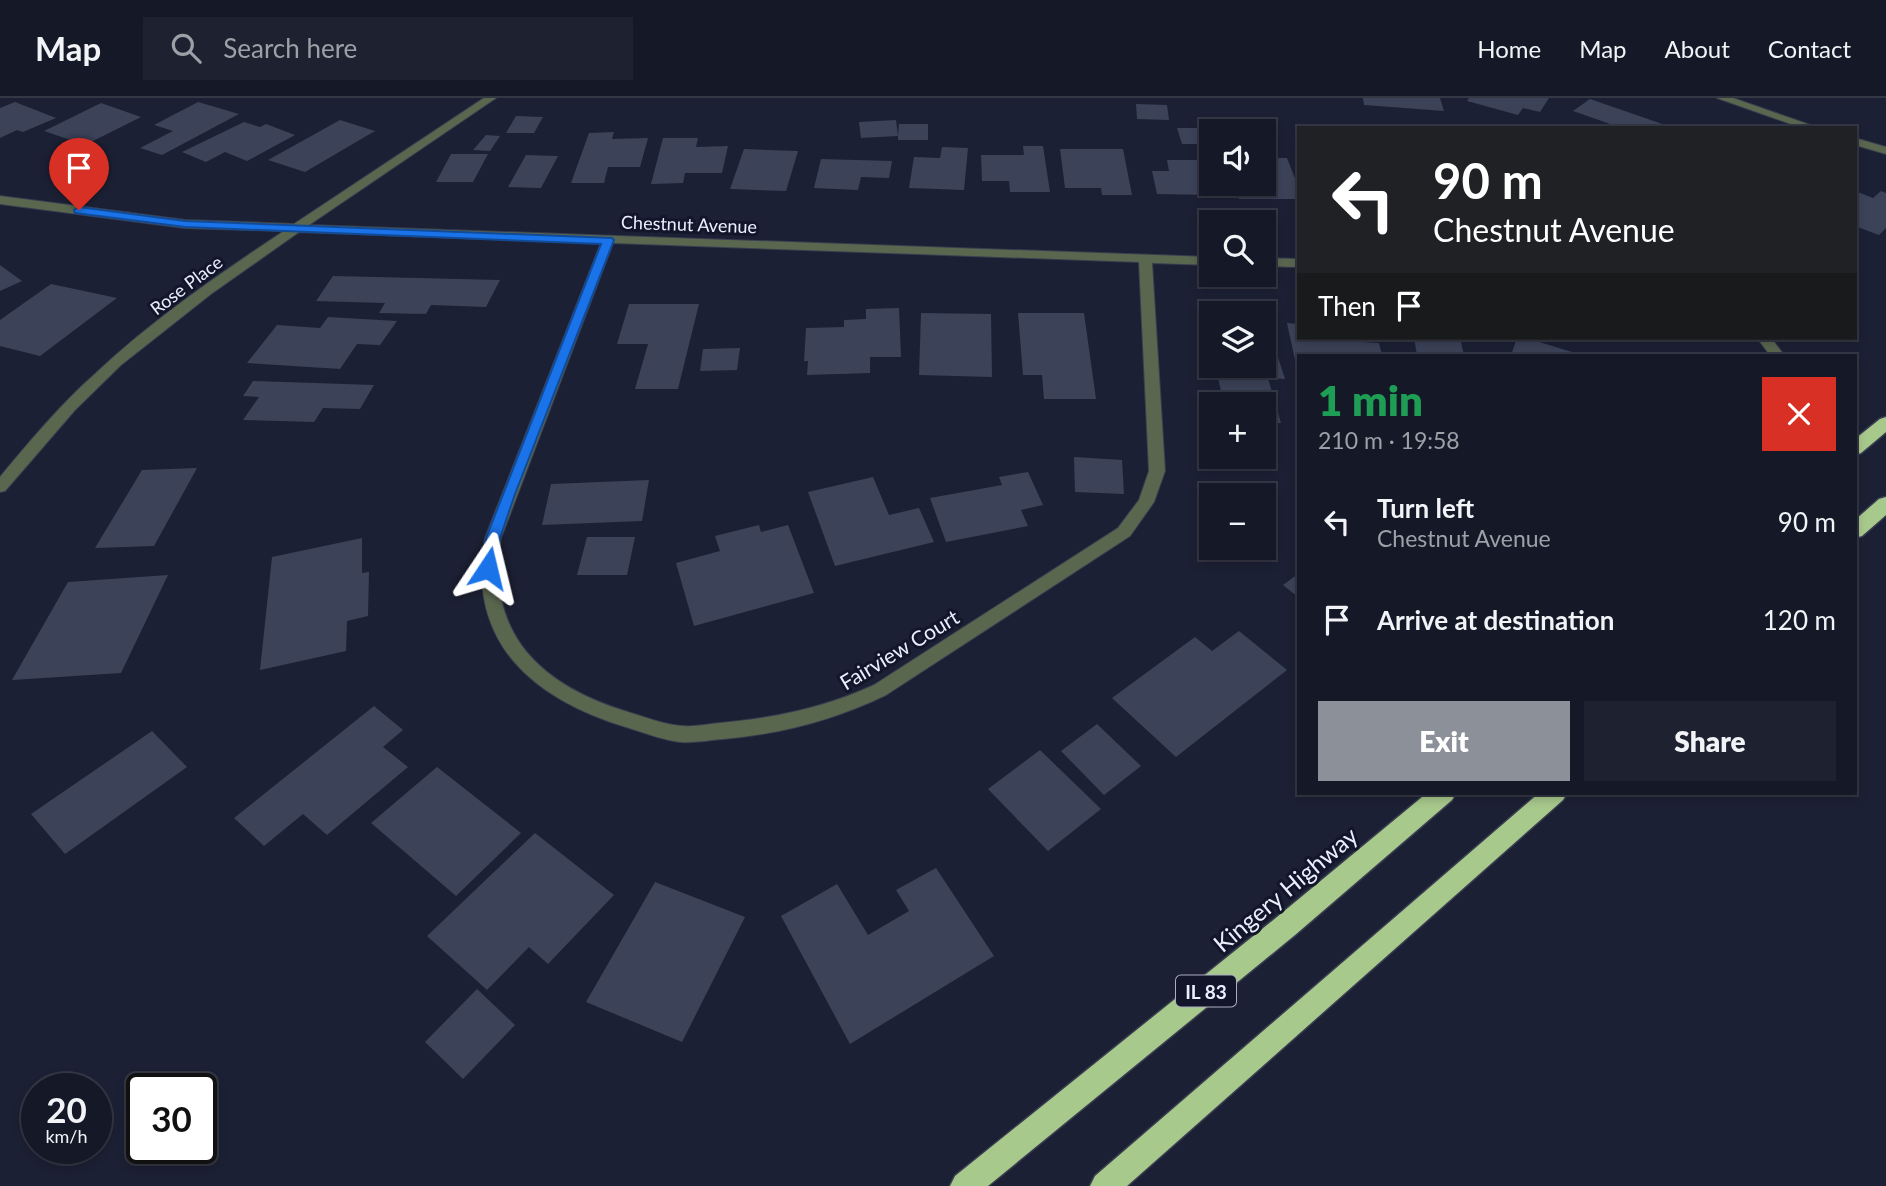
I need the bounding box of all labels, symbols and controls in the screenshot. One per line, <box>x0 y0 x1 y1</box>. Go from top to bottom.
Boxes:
search box <box>143 17 633 80</box>
text: Map <box>35 28 101 68</box>
icon: search <box>167 29 205 67</box>
text: Search here <box>223 32 357 64</box>
text: Home <box>1477 34 1541 63</box>
text: Map <box>1579 34 1627 63</box>
text: About <box>1665 34 1730 63</box>
text: Contact <box>1768 34 1851 63</box>
map controls <box>1199 119 1276 560</box>
button: sound <box>1199 119 1276 196</box>
pin <box>49 138 109 210</box>
icon: arrive <box>60 149 98 187</box>
text: 90 m <box>1433 151 1543 209</box>
icon: left <box>1318 154 1409 245</box>
button: search <box>1199 210 1276 287</box>
text: Chestnut Avenue <box>1433 210 1675 249</box>
street label: Chestnut Avenue <box>621 211 757 237</box>
street label: Rose Place <box>146 251 226 319</box>
icon: arrive <box>1390 287 1428 325</box>
text: Then <box>1318 290 1376 322</box>
button: layers <box>1199 301 1276 378</box>
text: 1 min <box>1318 375 1423 425</box>
button: close <box>1762 377 1836 451</box>
button: + <box>1199 392 1276 469</box>
text: 210 m · 19:58 <box>1318 426 1460 454</box>
button: − <box>1199 483 1276 560</box>
text: Turn left <box>1377 492 1474 524</box>
icon: left <box>1318 503 1356 541</box>
text: 90 m <box>1778 506 1836 538</box>
text: Chestnut Avenue <box>1377 524 1551 552</box>
position arrow <box>451 531 525 605</box>
icon: arrive <box>1318 601 1356 639</box>
street label: Fairview Court <box>835 603 963 694</box>
text: Arrive at destination <box>1377 604 1614 636</box>
text: 120 m <box>1763 604 1836 636</box>
button: Exit <box>1318 701 1570 781</box>
button: Share <box>1584 701 1836 781</box>
street label: Kingery Highway <box>1207 820 1363 958</box>
road number: IL 83 <box>1176 976 1236 1006</box>
speed limit sign: 30 <box>126 1073 217 1164</box>
text: 20 <box>46 1088 87 1130</box>
text: km/h <box>45 1125 88 1147</box>

